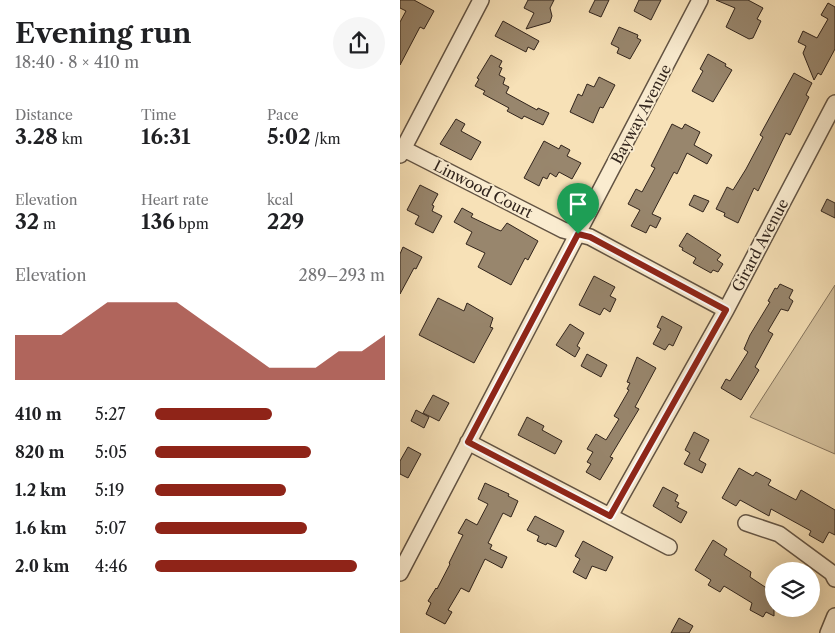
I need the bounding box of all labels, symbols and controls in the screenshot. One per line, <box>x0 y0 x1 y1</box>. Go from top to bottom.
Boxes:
text: Evening run <box>15 16 191 50</box>
button: share <box>333 17 385 69</box>
text: 18:40 · 8 × 410 m <box>15 52 139 72</box>
street label: Bayway Avenue <box>607 61 675 167</box>
text: Distance <box>15 106 73 124</box>
text: Time <box>141 106 176 124</box>
text: Pace <box>267 106 299 124</box>
text: 3.28 <box>15 124 58 149</box>
text: 16:31 <box>141 124 191 149</box>
text: 5:02 <box>267 124 311 149</box>
text: km <box>58 130 83 148</box>
text: /km <box>311 130 341 148</box>
street label: Linwood Court <box>430 156 536 222</box>
pin <box>557 183 599 234</box>
icon: arrive <box>564 190 592 218</box>
text: Elevation <box>15 191 78 209</box>
text: Heart rate <box>141 191 208 209</box>
text: kcal <box>267 191 293 209</box>
street label: Girard Avenue <box>727 195 793 295</box>
text: 32 <box>15 209 39 234</box>
text: 136 <box>141 209 175 234</box>
text: 229 <box>267 209 304 234</box>
text: m <box>39 215 56 233</box>
text: bpm <box>175 215 209 233</box>
text: Elevation <box>15 265 86 285</box>
text: 289–293 m <box>299 265 385 285</box>
text: 410 m <box>15 404 62 424</box>
text: 5:27 <box>95 404 125 424</box>
text: 820 m <box>15 442 64 462</box>
text: 5:05 <box>95 442 127 462</box>
text: 1.2 km <box>15 480 67 500</box>
text: 5:19 <box>95 480 124 500</box>
text: 1.6 km <box>15 518 67 538</box>
text: 5:07 <box>95 518 126 538</box>
text: 2.0 km <box>15 556 69 576</box>
text: 4:46 <box>95 556 127 576</box>
map controls <box>765 562 820 617</box>
button: layers <box>765 562 820 617</box>

